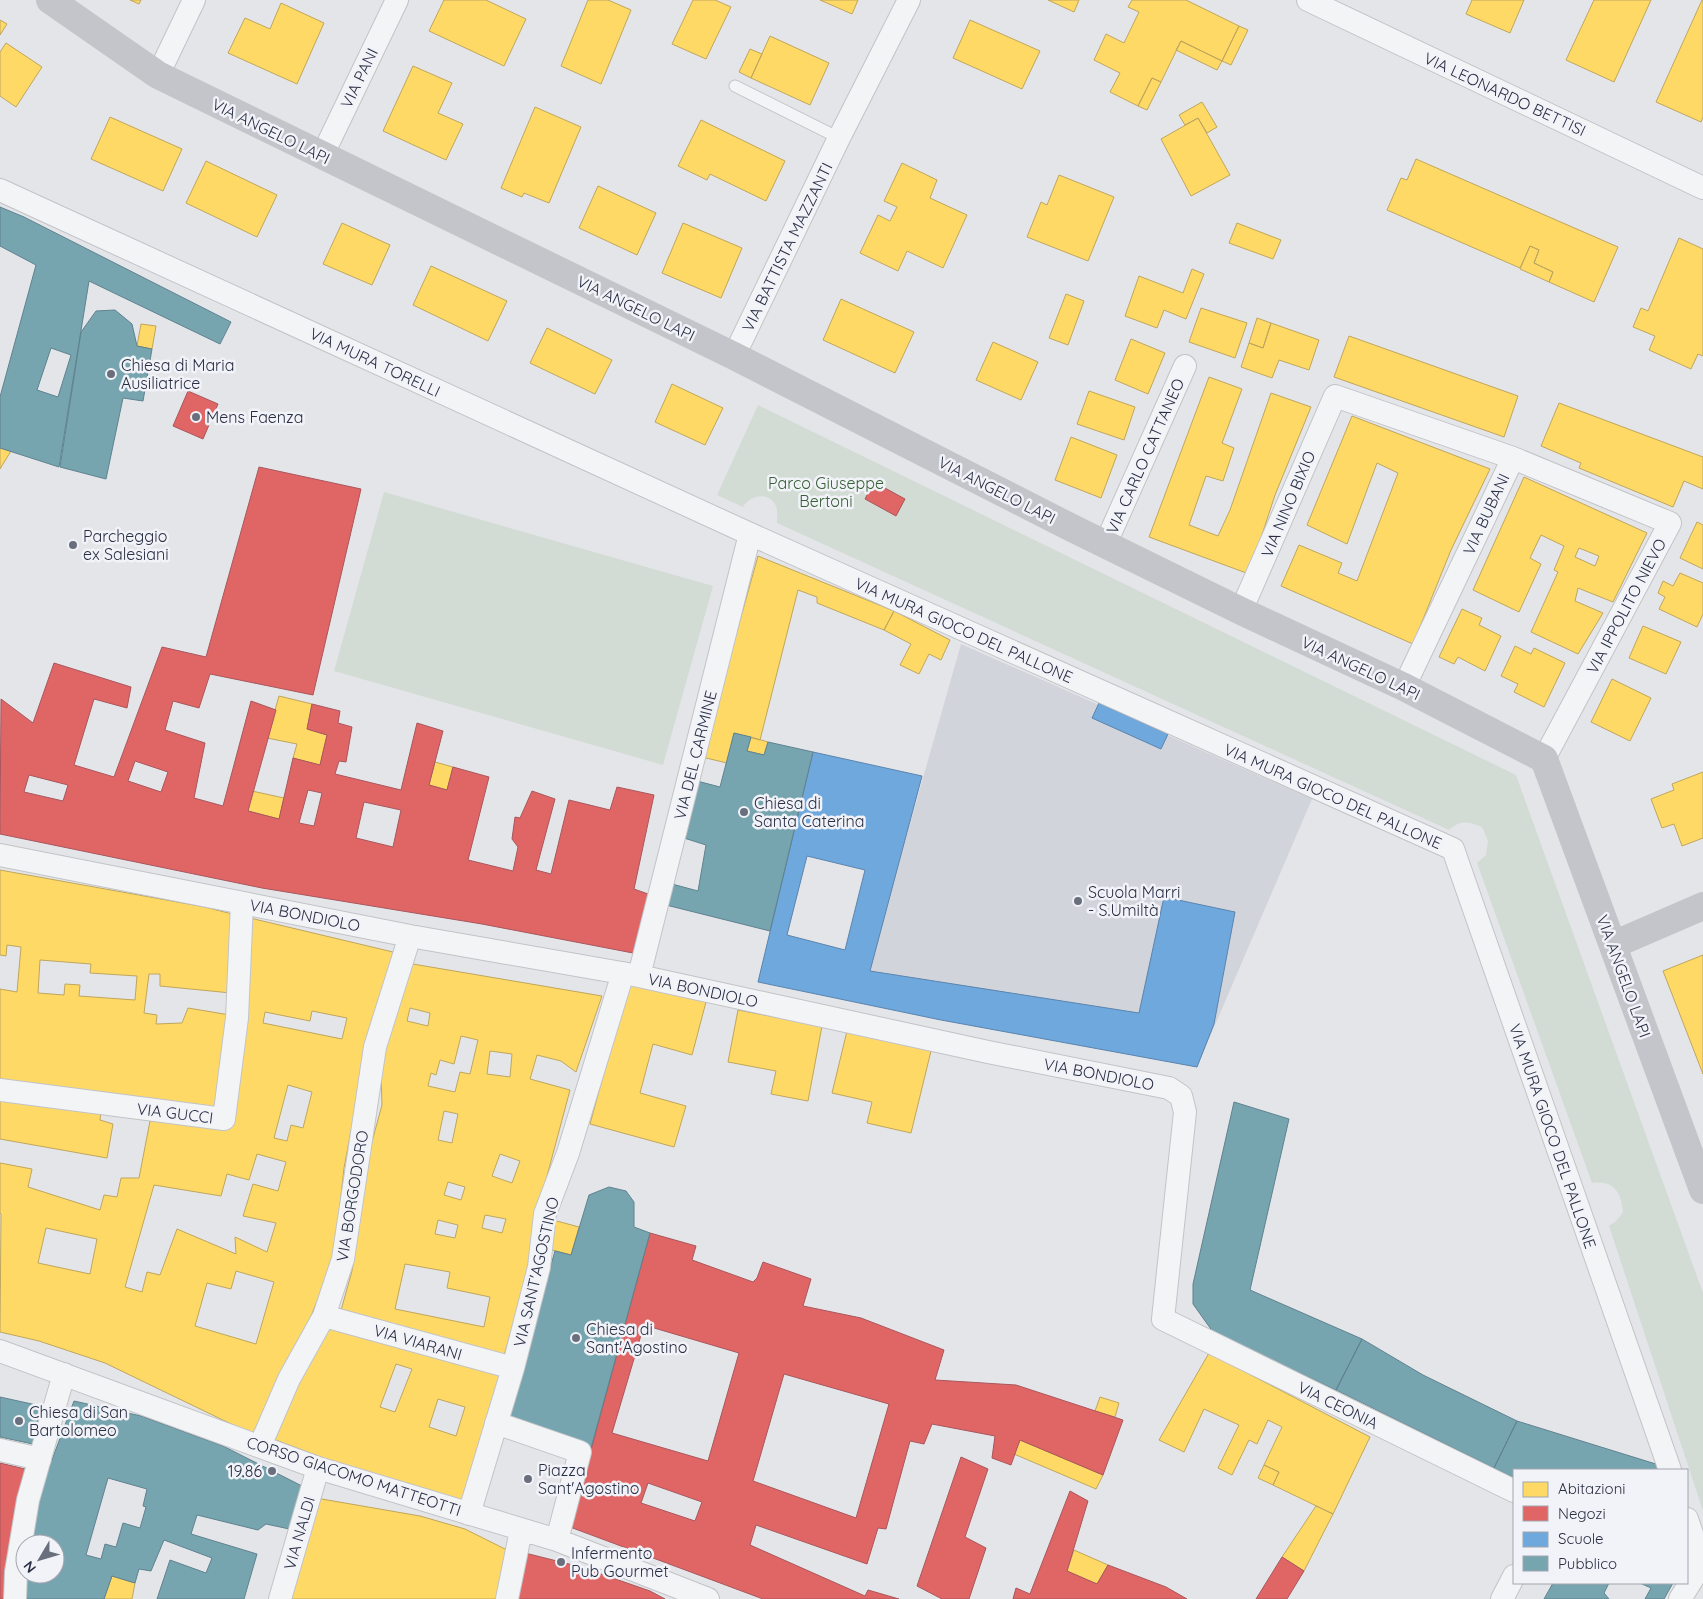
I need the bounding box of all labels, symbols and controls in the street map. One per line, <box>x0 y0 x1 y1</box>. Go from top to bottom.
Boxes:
street label: VIA PANI <box>336 45 382 111</box>
street label: VIA LEONARDO BETTISI <box>1421 48 1589 140</box>
street label: VIA ANGELO LAPI <box>209 94 333 168</box>
street label: VIA BATTISTA MAZZANTI <box>737 159 837 335</box>
street label: VIA ANGELO LAPI <box>574 271 698 345</box>
street label: VIA MURA TORELLI <box>306 323 444 401</box>
place label: Chiesa di Maria Ausiliatrice <box>121 355 234 393</box>
marker: Chiesa di Maria Ausiliatrice <box>105 368 117 380</box>
street label: VIA CARLO CATTANEO <box>1102 375 1188 537</box>
place label: Mens Faenza <box>206 407 303 427</box>
marker: Mens Faenza <box>190 411 202 423</box>
street label: VIA NINO BIXIO <box>1257 448 1319 560</box>
street label: VIA ANGELO LAPI <box>935 452 1059 528</box>
street label: VIA BUBANI <box>1458 470 1514 558</box>
park label: Parco Giuseppe Bertoni <box>768 473 884 511</box>
place label: Parcheggio ex Salesiani <box>83 526 169 564</box>
street label: VIA IPPOLITO NIEVO <box>1582 535 1670 677</box>
marker: Parcheggio ex Salesiani <box>67 539 79 551</box>
street label: VIA MURA GIOCO DEL PALLONE <box>852 573 1076 687</box>
street label: VIA ANGELO LAPI <box>1298 632 1424 704</box>
street label: VIA DEL CARMINE <box>669 688 721 822</box>
street label: VIA MURA GIOCO DEL PALLONE <box>1221 739 1445 853</box>
place label: Chiesa di Santa Caterina <box>754 793 864 831</box>
marker: Chiesa di Santa Caterina <box>738 806 750 818</box>
place label: Scuola Marri - S.Umiltà <box>1088 882 1180 920</box>
street label: VIA BONDIOLO <box>248 894 362 936</box>
marker: Scuola Marri - S.Umiltà <box>1072 895 1084 907</box>
street label: VIA ANGELO LAPI <box>1593 912 1655 1040</box>
street label: VIA BONDIOLO <box>646 969 760 1011</box>
street label: VIA MURA GIOCO DEL PALLONE <box>1505 1021 1601 1251</box>
street label: VIA BONDIOLO <box>1042 1053 1156 1095</box>
street label: VIA GUCCI <box>136 1098 214 1128</box>
street label: VIA BORGODORO <box>332 1129 372 1263</box>
street label: VIA SANT'AGOSTINO <box>509 1195 563 1349</box>
place label: Chiesa di Sant'Agostino <box>586 1319 687 1357</box>
street label: VIA VIARANI <box>371 1320 465 1364</box>
marker: Chiesa di Sant'Agostino <box>570 1332 582 1344</box>
street label: VIA CEONIA <box>1294 1377 1382 1433</box>
place label: Chiesa di San Bartolomeo <box>29 1402 128 1440</box>
marker: Chiesa di San Bartolomeo <box>13 1415 25 1427</box>
street label: CORSO GIACOMO MATTEOTTI <box>244 1432 464 1520</box>
place label: Piazza Sant'Agostino <box>538 1460 639 1498</box>
place label: 19.86 <box>228 1461 262 1481</box>
marker: 19.86 <box>266 1465 278 1477</box>
legend <box>1513 1469 1688 1584</box>
marker: Piazza Sant'Agostino <box>522 1473 534 1485</box>
text: Abitazioni <box>1558 1479 1626 1498</box>
street label: VIA NALDI <box>279 1494 319 1572</box>
text: Negozi <box>1558 1504 1606 1523</box>
text: Scuole <box>1558 1529 1604 1548</box>
north arrow <box>15 1534 65 1584</box>
place label: Infermento Pub Gourmet <box>571 1543 669 1581</box>
text: Pubblico <box>1558 1554 1617 1573</box>
marker: Infermento Pub Gourmet <box>555 1556 567 1568</box>
text: N <box>19 1557 40 1577</box>

